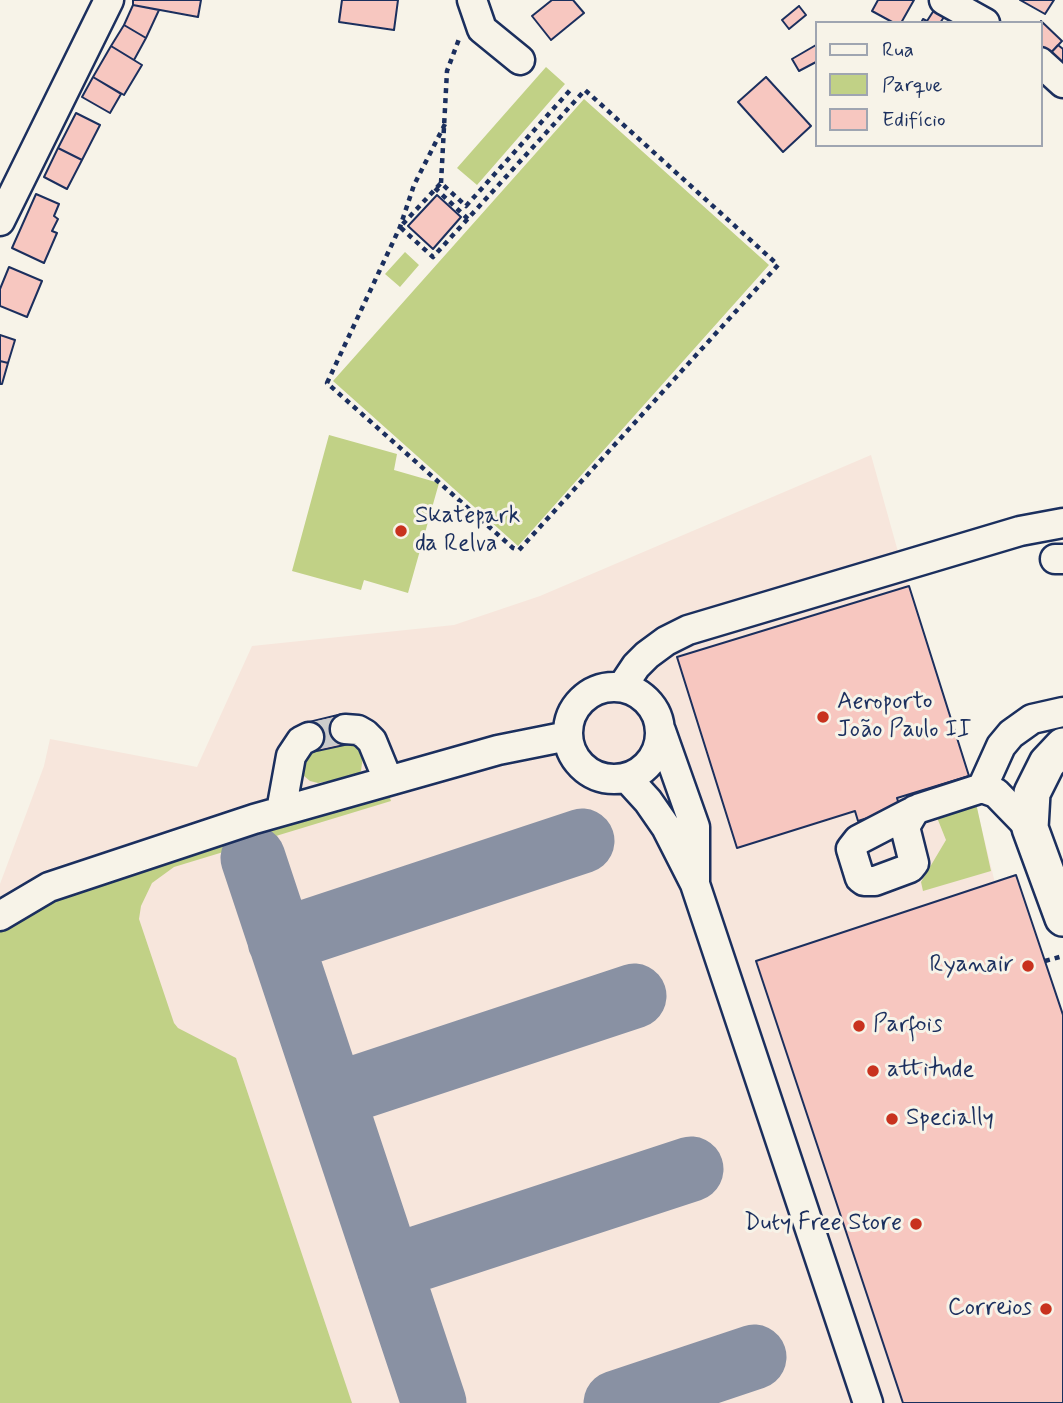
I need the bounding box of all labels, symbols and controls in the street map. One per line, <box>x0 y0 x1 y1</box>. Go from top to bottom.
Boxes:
legend <box>814 21 1042 147</box>
text: Rua <box>882 36 914 64</box>
text: Parque <box>882 71 942 99</box>
text: Edifício <box>882 106 946 134</box>
place label: Skatepark da Relva <box>415 503 520 559</box>
marker: Skatepark da Relva <box>393 523 409 539</box>
place label: Aeroporto João Paulo II <box>837 689 971 745</box>
marker: Aeroporto João Paulo II <box>815 709 831 725</box>
place label: Ryanair <box>929 952 1014 980</box>
marker: Ryanair <box>1020 958 1036 974</box>
place label: Parfois <box>873 1012 943 1040</box>
marker: Parfois <box>851 1018 867 1034</box>
place label: attitude <box>887 1057 974 1085</box>
marker: attitude <box>865 1063 881 1079</box>
place label: Specially <box>906 1105 994 1133</box>
marker: Specially <box>884 1111 900 1127</box>
place label: Duty Free Store <box>744 1210 902 1238</box>
marker: Duty Free Store <box>908 1216 924 1232</box>
place label: Correios <box>948 1295 1032 1323</box>
marker: Correios <box>1038 1301 1054 1317</box>

